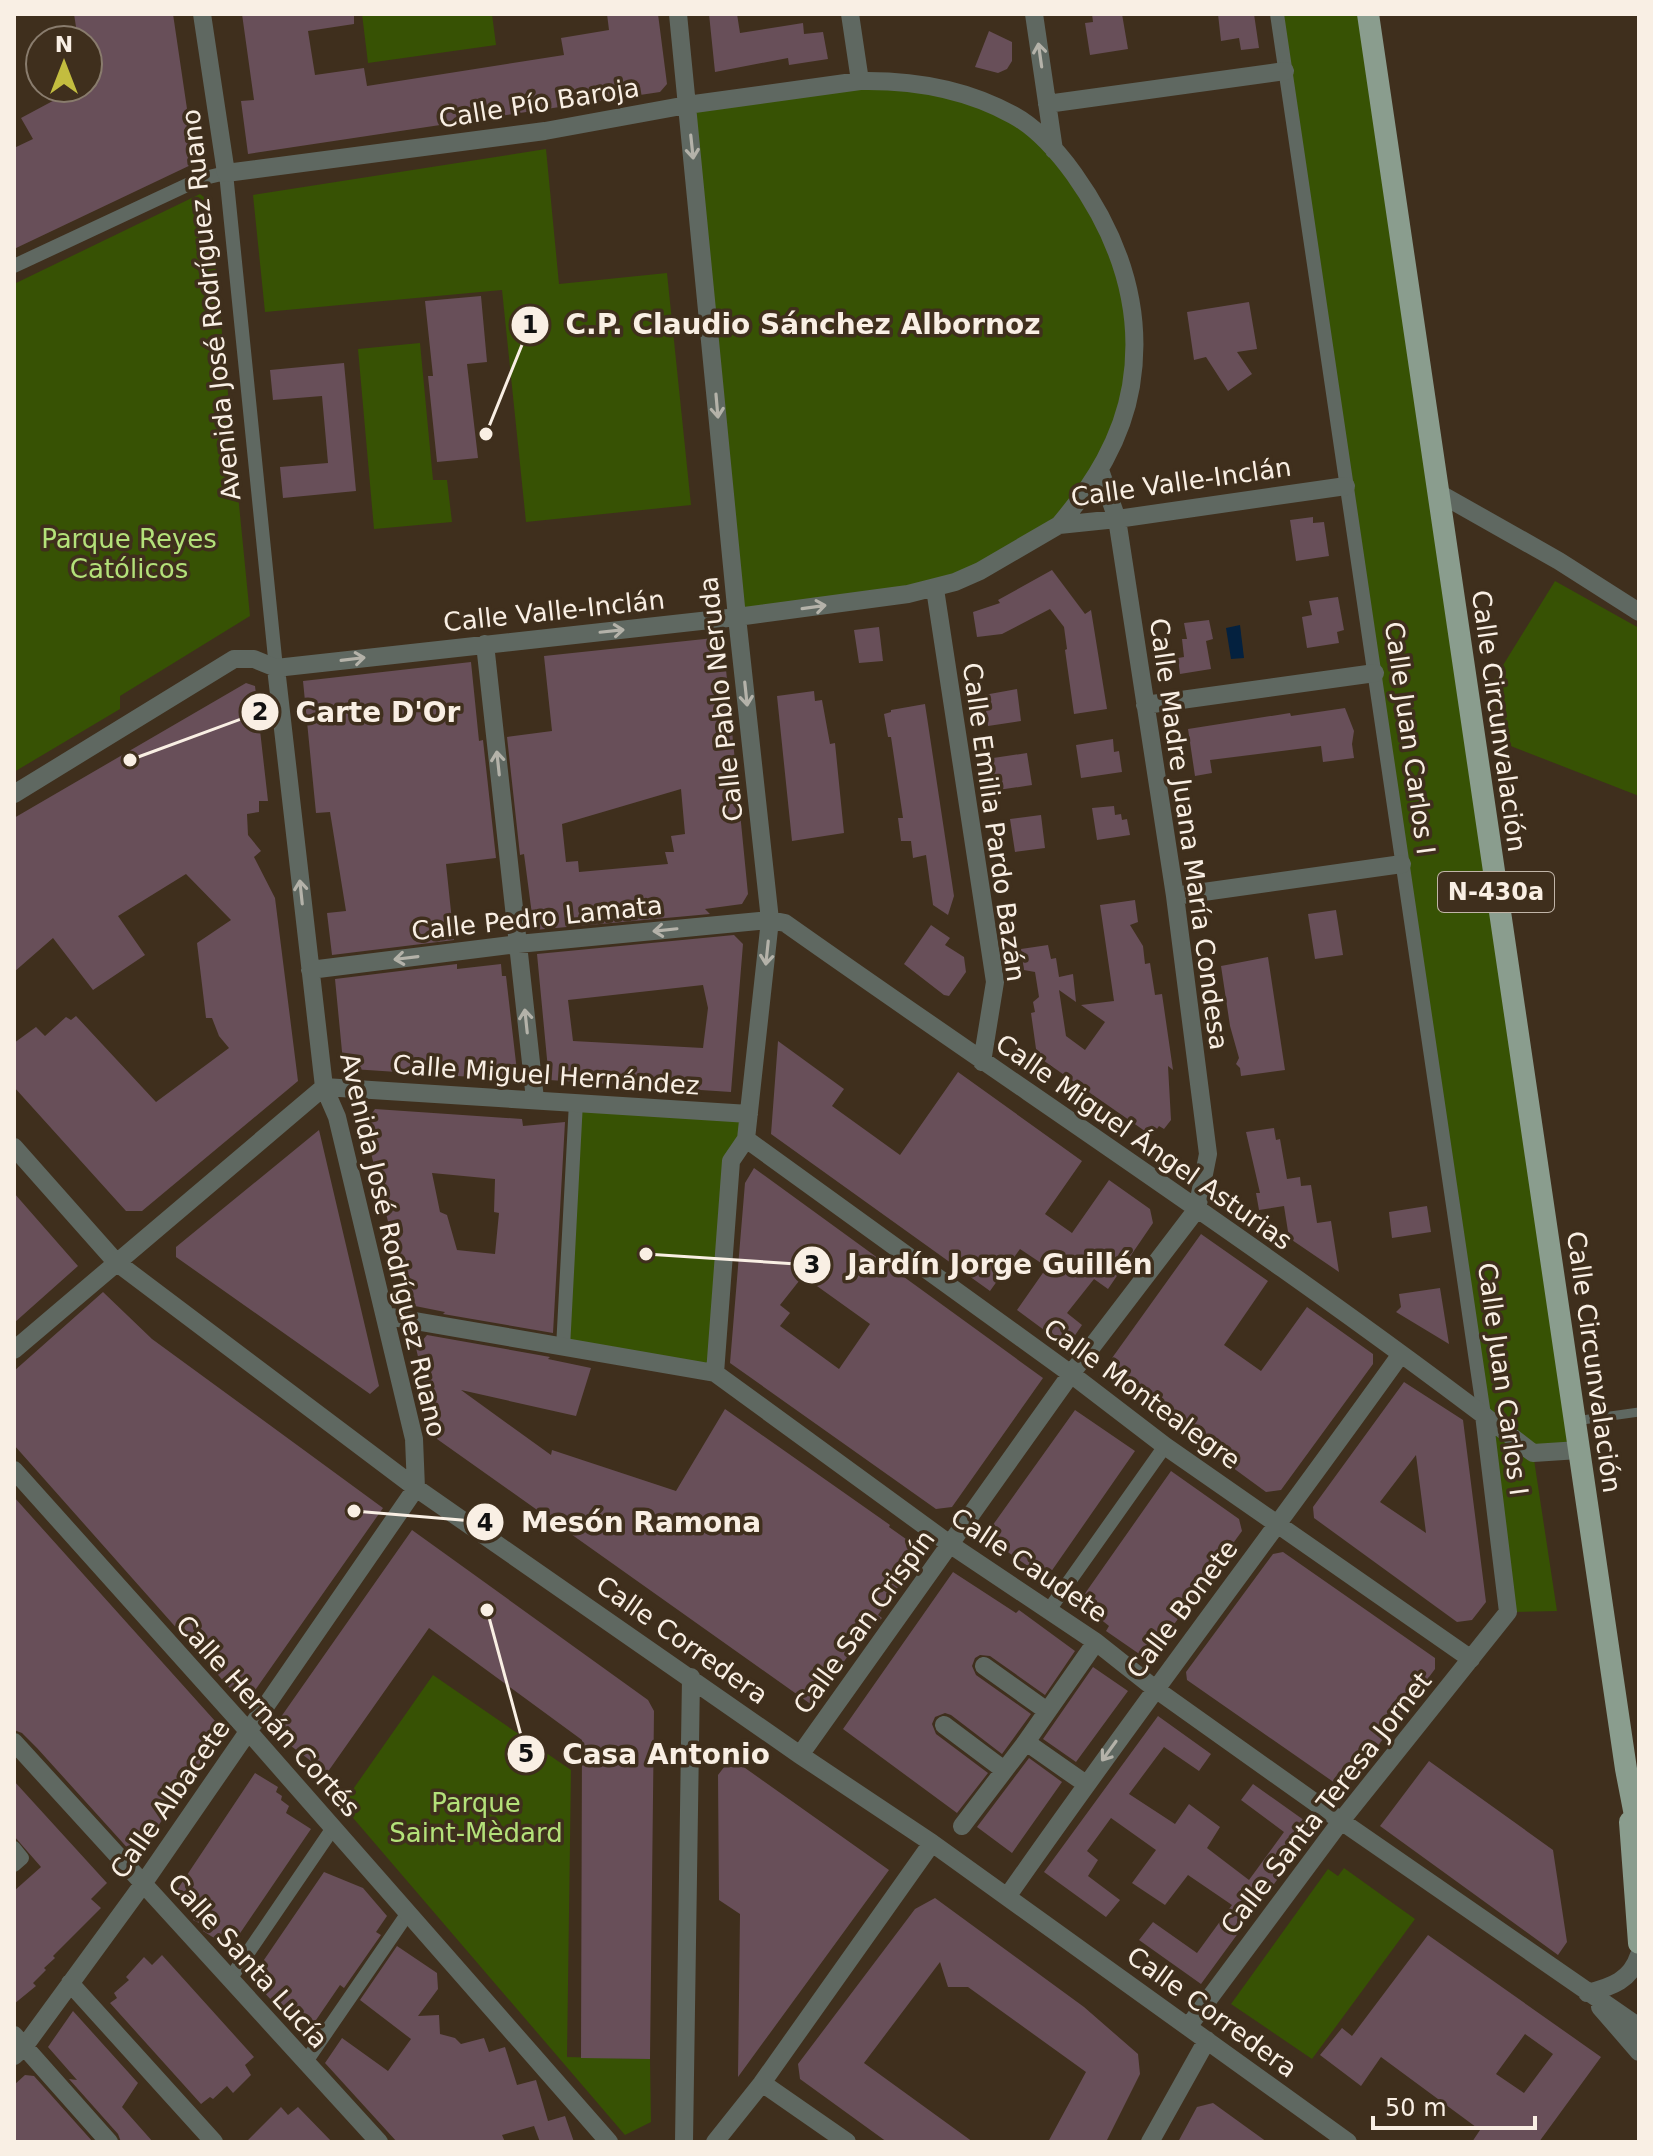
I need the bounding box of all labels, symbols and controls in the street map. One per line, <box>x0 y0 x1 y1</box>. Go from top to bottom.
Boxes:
north arrow <box>24 24 104 104</box>
text: N <box>55 32 73 57</box>
one-way arrow <box>1032 42 1047 68</box>
street label: Calle Pío Baroja <box>436 72 642 134</box>
street label: Avenida José Rodríguez Ruano <box>176 108 246 502</box>
one-way arrow <box>684 133 699 160</box>
callout: C.P. Claudio Sánchez Albornoz <box>510 299 1057 351</box>
text: C.P. Claudio Sánchez Albornoz <box>566 308 1040 341</box>
text: 1 <box>522 311 538 339</box>
one-way arrow <box>709 392 724 419</box>
street label: Calle Valle-Inclán <box>1069 452 1293 512</box>
park label: Parque Reyes Católicos <box>41 524 217 584</box>
street label: Calle Pablo Neruda <box>693 575 749 823</box>
street label: Calle Valle-Inclán <box>442 584 666 638</box>
street label: Calle Circunvalación <box>1466 588 1532 854</box>
one-way arrow <box>801 599 827 614</box>
street label: Calle Madre Juana María Condesa <box>1144 616 1234 1052</box>
street label: Calle Juan Carlos I <box>1379 620 1441 856</box>
one-way arrow <box>598 623 625 638</box>
one-way arrow <box>340 652 366 667</box>
street label: Calle Emilia Pardo Bazán <box>957 661 1031 983</box>
one-way arrow <box>739 681 754 706</box>
callout: Carte D'Or <box>240 686 476 738</box>
text: Carte D'Or <box>296 696 461 729</box>
text: 2 <box>252 698 268 726</box>
one-way arrow <box>490 750 505 777</box>
road number: N-430a <box>1438 872 1554 912</box>
one-way arrow <box>294 879 309 906</box>
street label: Calle Pedro Lamata <box>410 890 664 946</box>
one-way arrow <box>652 923 679 938</box>
one-way arrow <box>759 939 774 966</box>
one-way arrow <box>394 951 420 966</box>
one-way arrow <box>519 1009 534 1035</box>
street label: Calle Miguel Ángel Asturias <box>990 1027 1298 1256</box>
street label: Calle Miguel Hernández <box>391 1049 701 1101</box>
street label: Avenida José Rodríguez Ruano <box>334 1050 452 1440</box>
street label: Calle Circunvalación <box>1561 1229 1627 1495</box>
callout: Jardín Jorge Guillén <box>792 1239 1169 1291</box>
text: Jardín Jorge Guillén <box>845 1248 1153 1281</box>
text: 3 <box>804 1251 820 1279</box>
street label: Calle Juan Carlos I <box>1472 1261 1534 1497</box>
street label: Calle Montealegre <box>1038 1313 1246 1475</box>
callout: Mesón Ramona <box>465 1496 777 1548</box>
street label: Calle Caudete <box>945 1502 1113 1628</box>
text: Mesón Ramona <box>521 1506 761 1539</box>
text: 4 <box>477 1509 493 1537</box>
street label: Calle San Crispín <box>787 1524 941 1720</box>
street label: Calle Bonete <box>1120 1534 1244 1684</box>
street label: Calle Corredera <box>591 1570 773 1710</box>
street label: Calle Hernán Cortés <box>170 1609 366 1823</box>
street label: Calle Santa Teresa Jornet <box>1214 1666 1438 1940</box>
street label: Calle Albacete <box>104 1714 236 1884</box>
callout: Casa Antonio <box>506 1728 786 1780</box>
text: Casa Antonio <box>562 1738 770 1771</box>
text: 5 <box>518 1740 534 1768</box>
one-way arrow <box>1101 1740 1117 1762</box>
park label: Parque Saint-Mèdard <box>389 1788 563 1848</box>
street label: Calle Santa Lucía <box>162 1868 334 2054</box>
street label: Calle Corredera <box>1121 1940 1303 2084</box>
scale bar <box>1373 2080 1535 2130</box>
text: 50 m <box>1385 2094 1447 2122</box>

